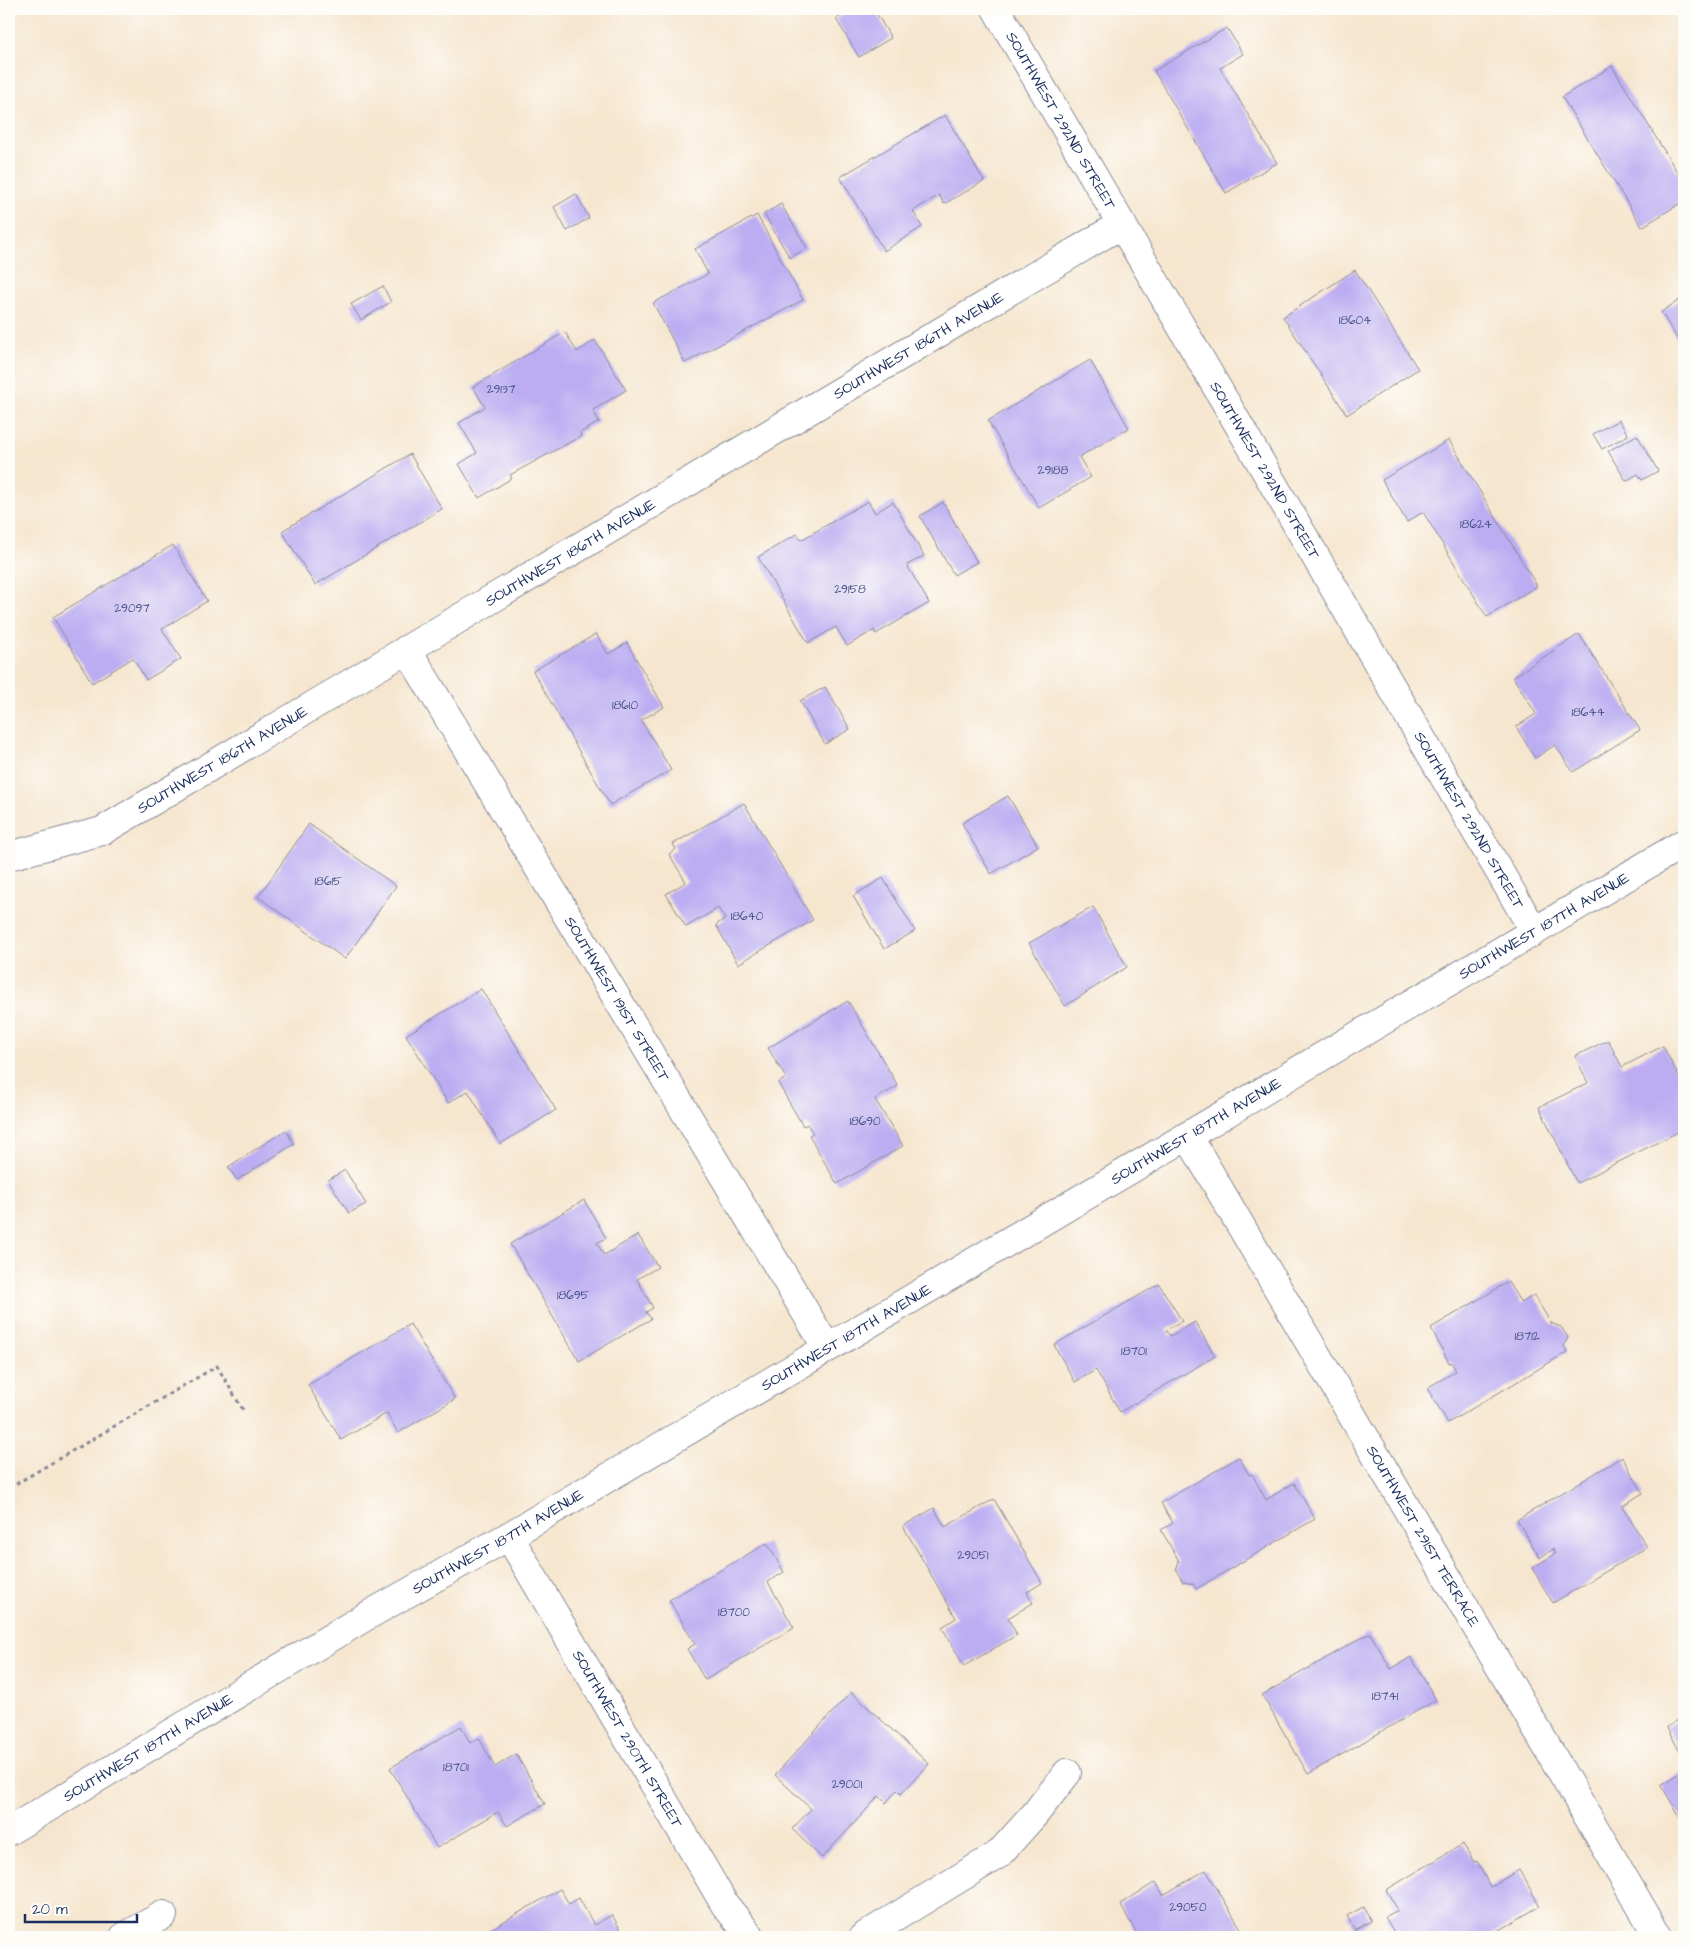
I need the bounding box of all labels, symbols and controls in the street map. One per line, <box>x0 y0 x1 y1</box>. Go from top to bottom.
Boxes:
street label: SOUTHWEST 292ND STREET <box>1001 28 1121 214</box>
street label: SOUTHWEST 186TH AVENUE <box>829 286 1007 404</box>
house number: 18604 <box>1339 312 1371 329</box>
street label: SOUTHWEST 292ND STREET <box>1205 378 1326 563</box>
house number: 29137 <box>487 381 516 398</box>
house number: 29188 <box>1038 462 1069 479</box>
street label: SOUTHWEST 186TH AVENUE <box>481 494 659 611</box>
house number: 18624 <box>1460 516 1492 533</box>
house number: 29158 <box>834 581 866 598</box>
house number: 29097 <box>114 600 150 617</box>
house number: 18610 <box>612 697 638 714</box>
street label: SOUTHWEST 186TH AVENUE <box>133 701 311 818</box>
house number: 18644 <box>1571 704 1605 721</box>
street label: SOUTHWEST 292ND STREET <box>1409 727 1530 913</box>
street label: SOUTHWEST 187TH AVENUE <box>1455 867 1633 984</box>
house number: 18615 <box>315 873 342 890</box>
house number: 18640 <box>731 908 764 925</box>
street label: SOUTHWEST 191ST STREET <box>559 912 675 1086</box>
street label: SOUTHWEST 187TH AVENUE <box>1107 1072 1285 1189</box>
house number: 18690 <box>849 1113 881 1130</box>
street label: SOUTHWEST 187TH AVENUE <box>757 1279 935 1396</box>
house number: 18695 <box>557 1287 590 1304</box>
house number: 18712 <box>1514 1328 1540 1345</box>
house number: 18701 <box>1121 1343 1147 1360</box>
street label: SOUTHWEST 291ST TERRACE <box>1361 1441 1485 1631</box>
street label: SOUTHWEST 187TH AVENUE <box>408 1484 587 1599</box>
house number: 29051 <box>957 1547 989 1564</box>
house number: 18700 <box>718 1604 750 1621</box>
street label: SOUTHWEST 290TH STREET <box>567 1646 688 1832</box>
street label: SOUTHWEST 187TH AVENUE <box>59 1688 237 1807</box>
house number: 18741 <box>1372 1688 1399 1705</box>
house number: 18701 <box>443 1759 469 1776</box>
house number: 29001 <box>832 1776 863 1793</box>
scale bar <box>25 1891 138 1923</box>
text: 20 m <box>32 1899 68 1920</box>
house number: 29050 <box>1169 1899 1207 1916</box>

